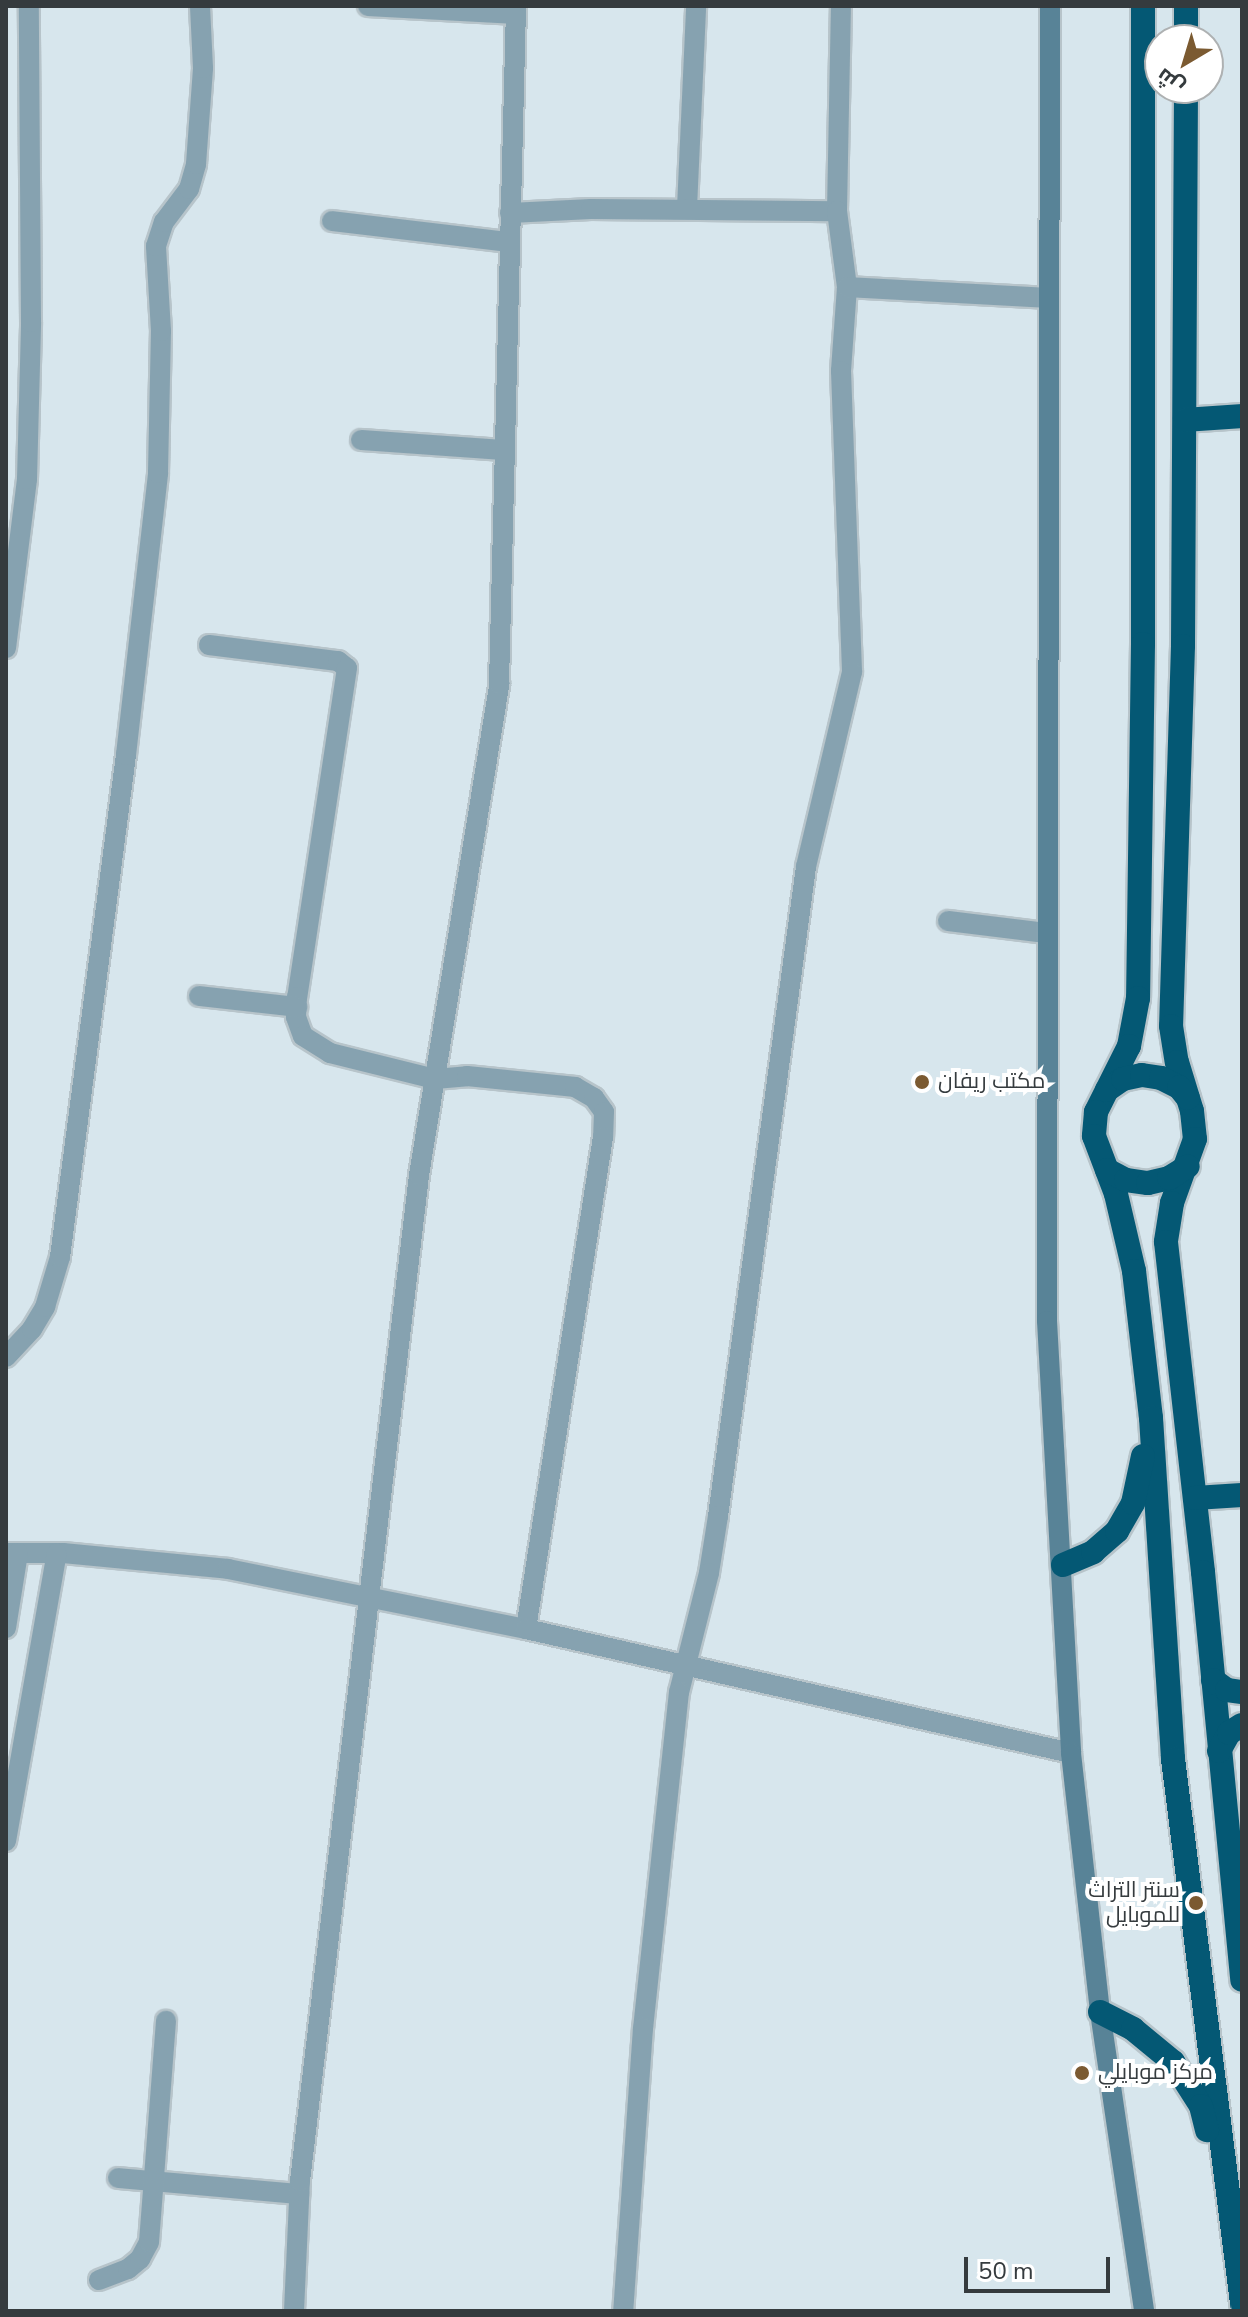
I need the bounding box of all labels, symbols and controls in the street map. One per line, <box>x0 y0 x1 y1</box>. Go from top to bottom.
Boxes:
north arrow <box>1144 24 1224 104</box>
text: ش <box>1150 61 1191 102</box>
place label: مكتب ريفان <box>938 1069 1045 1095</box>
marker: مكتب ريفان <box>913 1073 931 1091</box>
place label: سنتر التراث للموبايل <box>1088 1877 1180 1928</box>
marker: سنتر التراث للموبايل <box>1187 1894 1205 1912</box>
place label: مركز موبايلي <box>1098 2060 1213 2086</box>
marker: مركز موبايلي <box>1073 2064 1091 2082</box>
scale bar <box>968 2241 1114 2291</box>
text: 50 m <box>978 2255 1034 2287</box>

